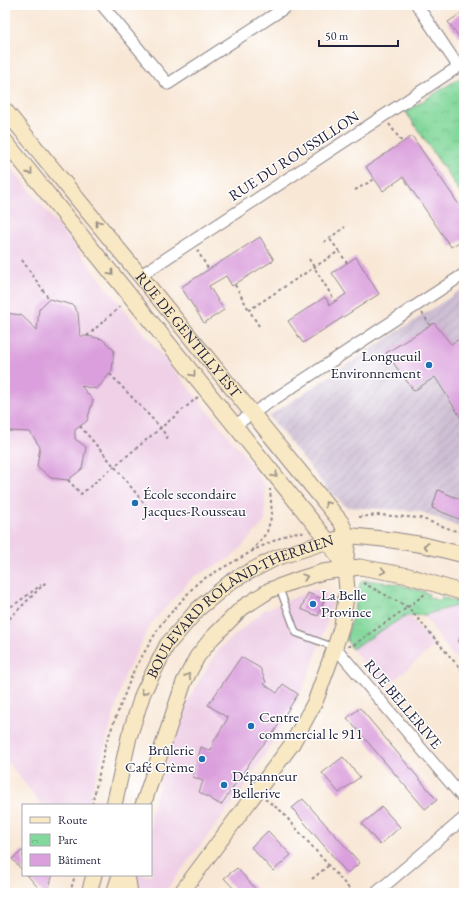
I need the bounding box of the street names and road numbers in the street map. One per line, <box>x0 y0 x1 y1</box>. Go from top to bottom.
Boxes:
street label: RUE DU ROUSSILLON <box>225 106 363 205</box>
street label: RUE DE GENTILLY EST <box>132 267 246 402</box>
street label: BOULEVARD ROLAND-THERRIEN <box>142 530 336 681</box>
street label: RUE BELLERIVE <box>360 655 447 753</box>

